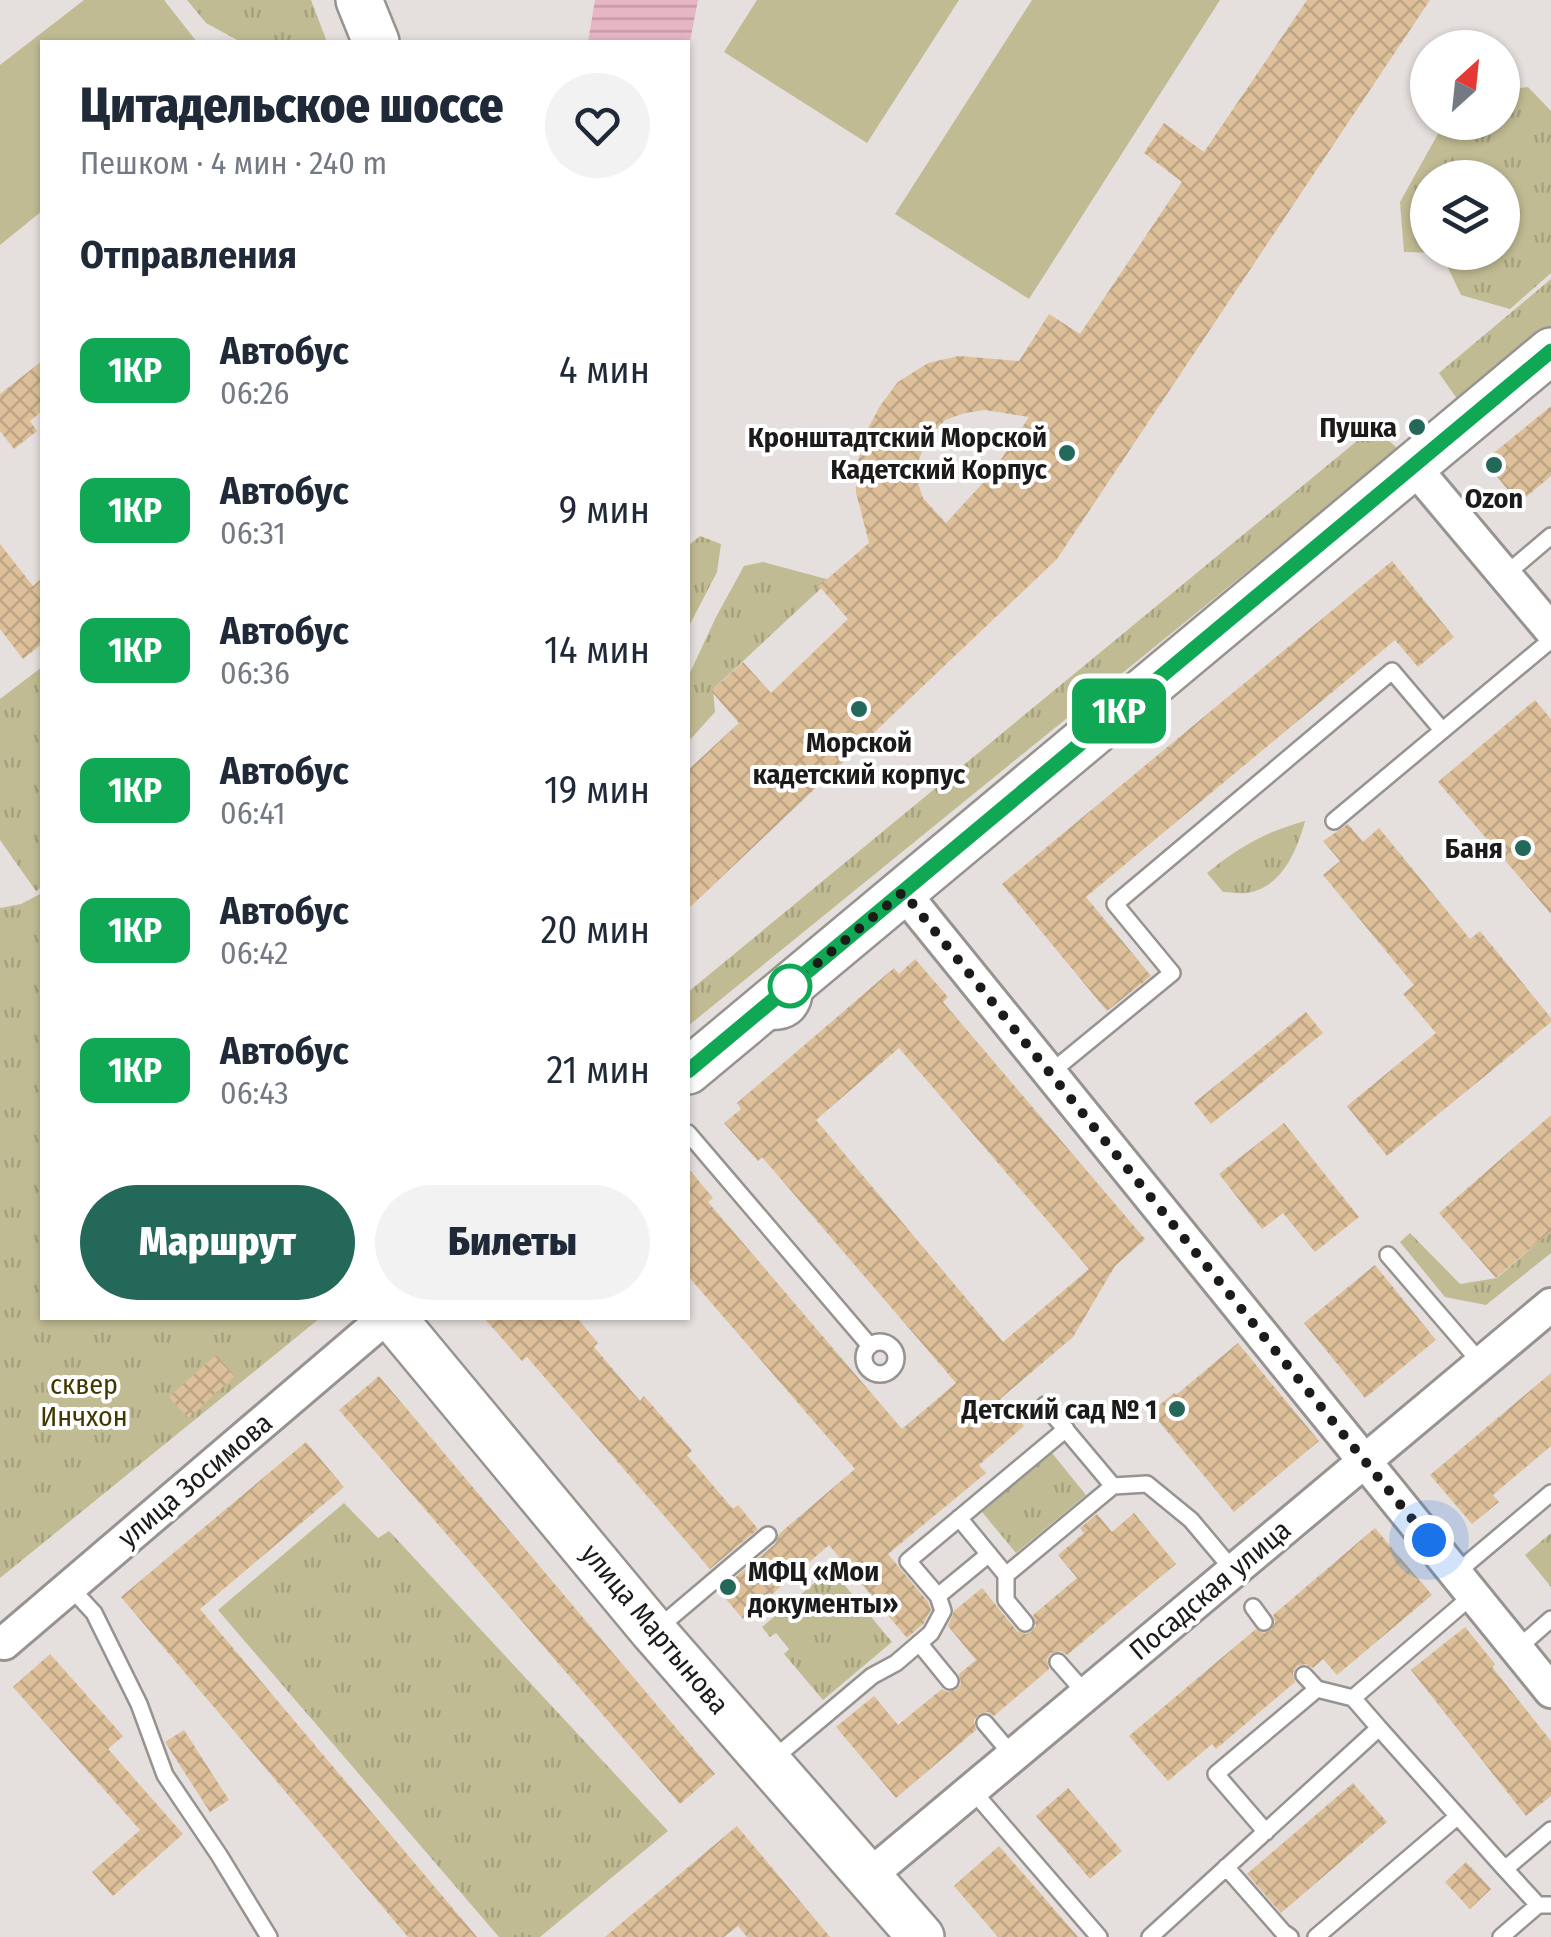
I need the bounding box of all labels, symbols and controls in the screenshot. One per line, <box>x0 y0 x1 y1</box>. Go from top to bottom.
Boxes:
north arrow <box>1410 30 1520 140</box>
map controls <box>1410 30 1520 270</box>
button: heart <box>545 73 650 178</box>
text: Цитадельское шоссе <box>80 77 504 135</box>
text: Пешком · 4 мин · 240 m <box>80 144 387 182</box>
button: layers <box>1410 160 1520 270</box>
text: Отправления <box>80 232 297 278</box>
text: Автобус <box>220 328 349 374</box>
text: 4 мин <box>559 347 650 393</box>
text: 1КР <box>108 349 162 391</box>
text: 06:26 <box>220 374 289 412</box>
place label: Пушка <box>1320 411 1397 444</box>
marker: Пушка <box>1406 416 1428 438</box>
place label: Кронштадтский Морской Кадетский Корпус <box>748 421 1048 486</box>
marker: Кронштадтский Морской Кадетский Корпус <box>1056 442 1078 464</box>
marker: Ozon <box>1483 454 1505 476</box>
text: Автобус <box>220 468 349 514</box>
place label: Ozon <box>1465 482 1523 515</box>
text: 9 мин <box>559 487 650 533</box>
text: 1КР <box>108 489 162 531</box>
text: 06:31 <box>220 514 286 552</box>
text: Автобус <box>220 608 349 654</box>
text: 14 мин <box>544 627 650 673</box>
text: 1КР <box>108 629 162 671</box>
text: 06:36 <box>220 654 290 692</box>
line badge: 1КР <box>1062 678 1176 744</box>
text: 1КР <box>1092 690 1146 732</box>
marker: Морской кадетский корпус <box>848 698 870 720</box>
place label: Морской кадетский корпус <box>753 726 966 791</box>
text: Автобус <box>220 748 349 794</box>
text: 19 мин <box>544 767 650 813</box>
text: 1КР <box>108 769 162 811</box>
text: 06:41 <box>220 794 285 832</box>
place label: Баня <box>1445 832 1503 865</box>
marker: Баня <box>1512 837 1534 859</box>
text: Автобус <box>220 888 349 934</box>
text: 20 мин <box>541 907 650 953</box>
text: 1КР <box>108 909 162 951</box>
text: 06:42 <box>220 934 288 972</box>
unlabelled marker <box>769 965 811 1007</box>
text: Автобус <box>220 1028 349 1074</box>
text: 21 мин <box>547 1047 650 1093</box>
text: 1КР <box>108 1049 162 1091</box>
text: 06:43 <box>220 1074 289 1112</box>
button: Маршрут <box>80 1185 355 1300</box>
button: Билеты <box>375 1185 650 1300</box>
park label: сквер Инчхон <box>40 1368 128 1433</box>
place label: Детский сад № 1 <box>961 1393 1157 1426</box>
marker: Детский сад № 1 <box>1166 1398 1188 1420</box>
street label: улица Зосимова <box>111 1406 279 1554</box>
street label: Посадская улица <box>1123 1513 1297 1667</box>
your location <box>1404 1515 1454 1565</box>
street label: улица Мартынова <box>574 1537 736 1721</box>
place label: МФЦ «Мои документы» <box>747 1555 898 1620</box>
marker: МФЦ «Мои документы» <box>717 1576 739 1598</box>

